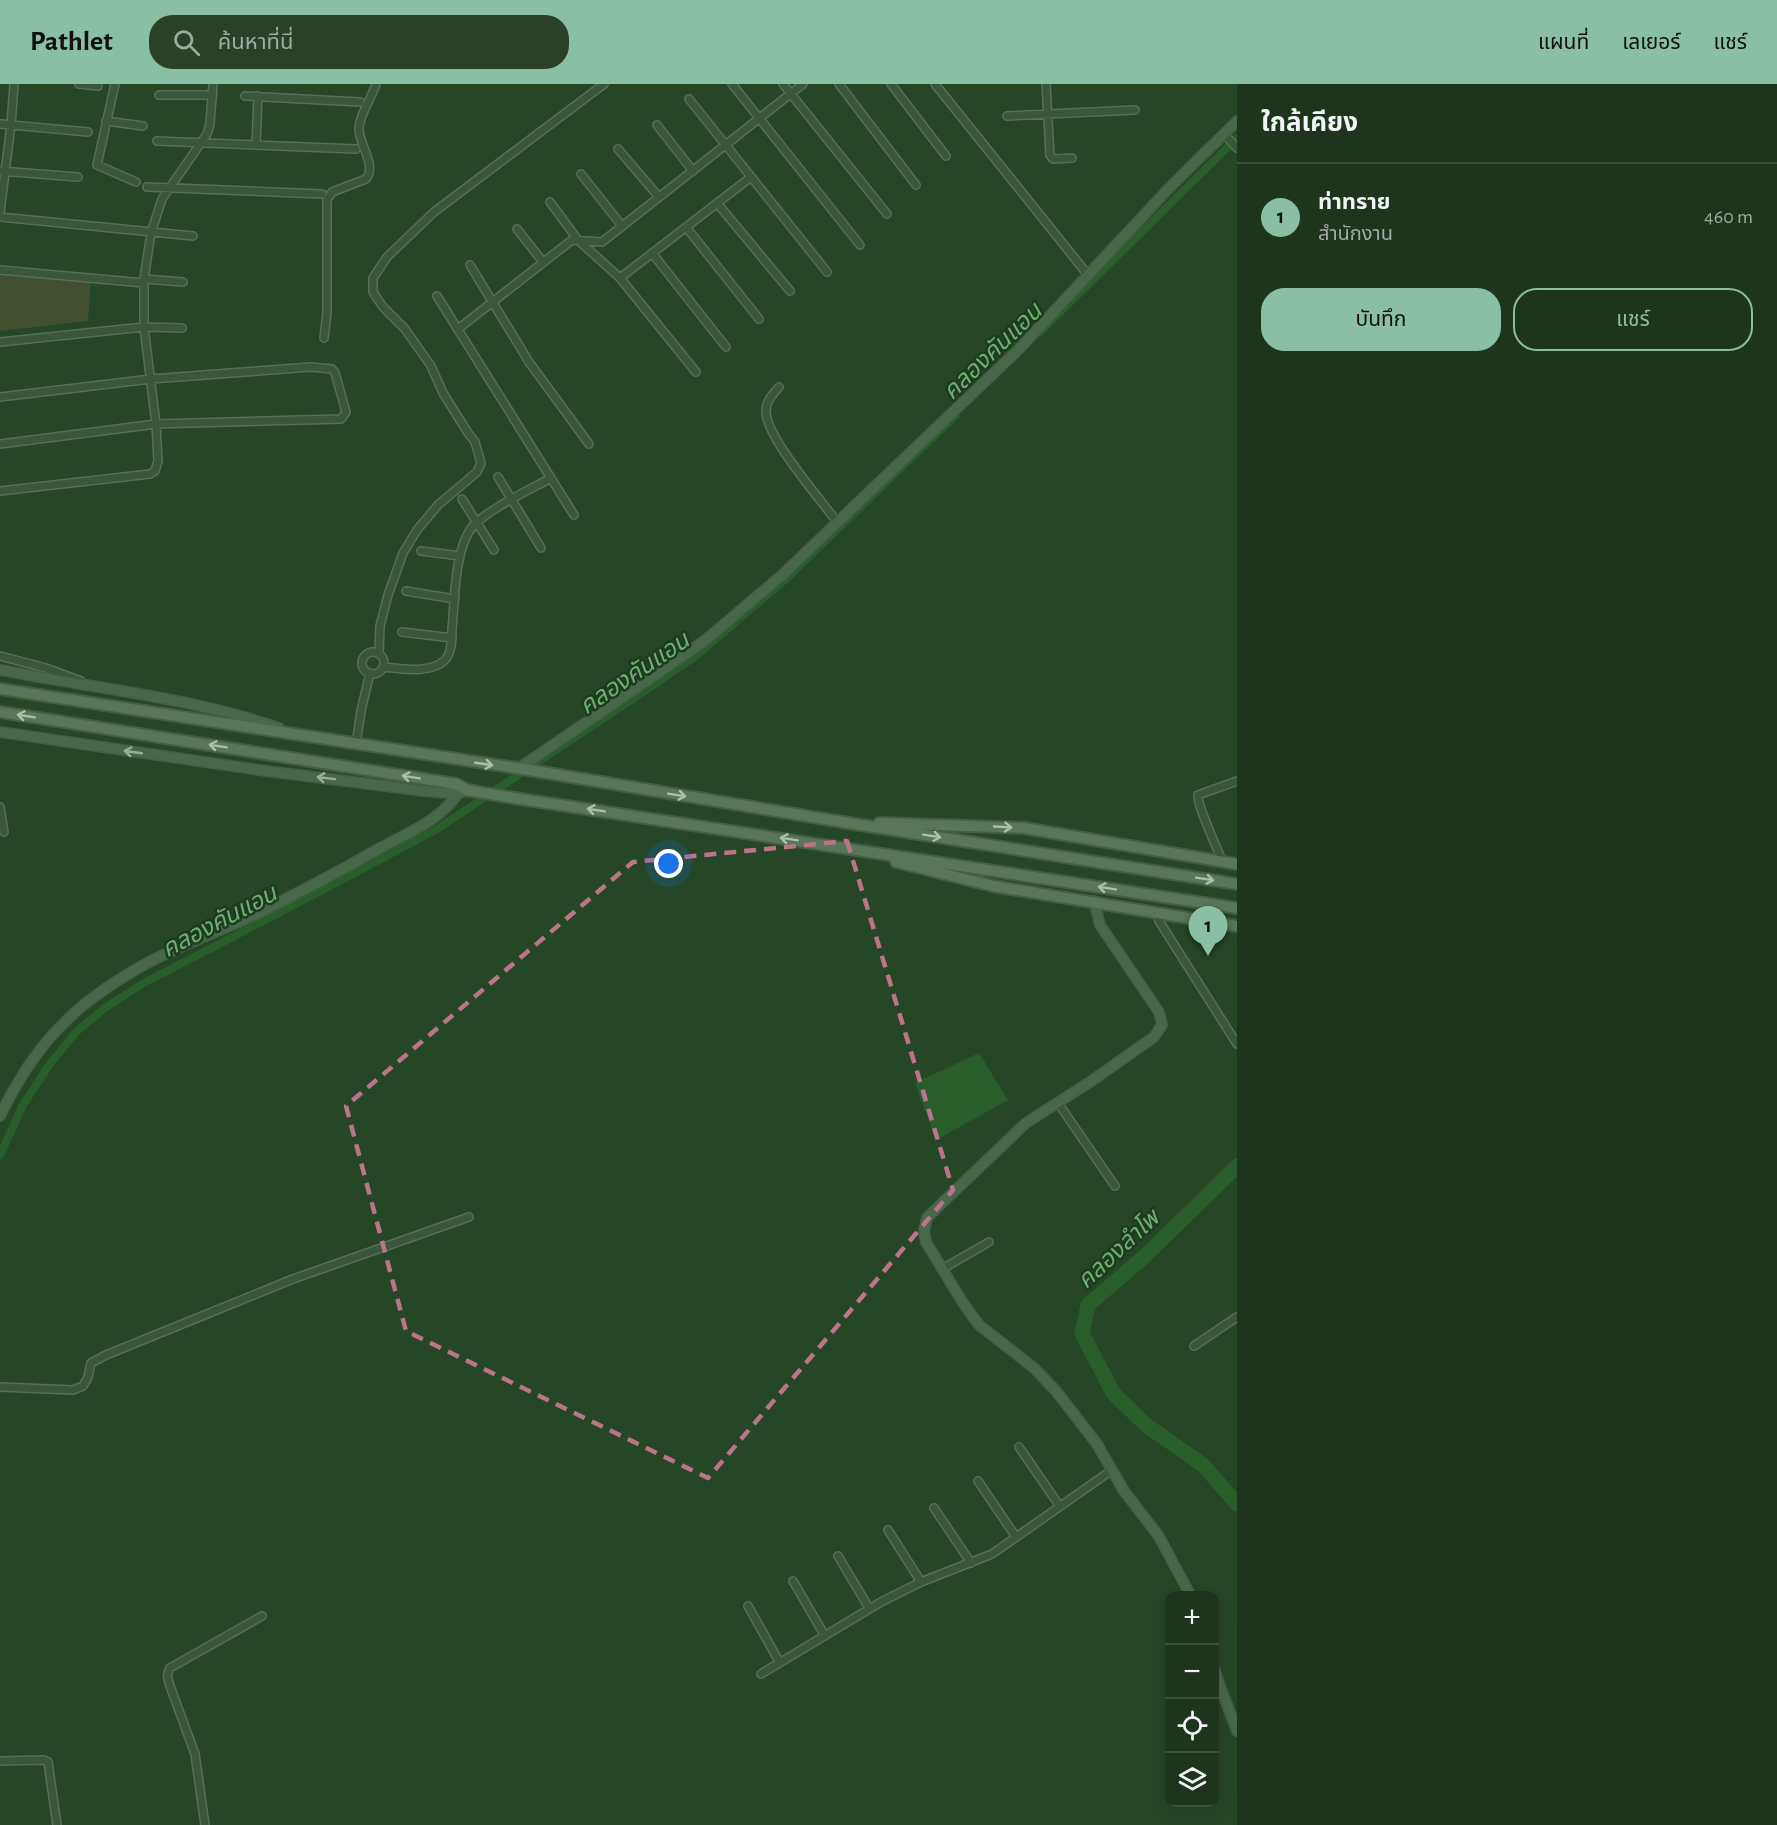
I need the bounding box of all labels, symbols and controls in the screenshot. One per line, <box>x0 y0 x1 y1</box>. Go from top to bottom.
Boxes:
search box <box>149 15 569 69</box>
icon: search <box>170 26 203 59</box>
text: Pathlet <box>30 28 113 56</box>
text: ค้นหาที่นี่ <box>218 31 293 53</box>
text: แผนที่ <box>1538 32 1589 53</box>
text: เลเยอร์ <box>1622 32 1681 53</box>
text: แชร์ <box>1714 32 1747 53</box>
text: ใกล้เคียง <box>1261 110 1358 136</box>
text: ท่าทราย <box>1318 191 1391 213</box>
text: 1 <box>1277 207 1284 227</box>
text: 460 m <box>1704 207 1753 227</box>
text: สำนักงาน <box>1318 224 1393 244</box>
button: บันทึก <box>1261 288 1501 351</box>
button: แชร์ <box>1513 288 1753 351</box>
water label: คลองคันแอน <box>939 298 1047 404</box>
water label: คลองคันแอน <box>575 628 695 719</box>
one-way arrow <box>16 710 36 721</box>
one-way arrow <box>209 741 228 752</box>
one-way arrow <box>123 746 143 757</box>
one-way arrow <box>473 758 493 769</box>
one-way arrow <box>401 771 421 782</box>
one-way arrow <box>316 772 336 783</box>
one-way arrow <box>667 789 686 800</box>
one-way arrow <box>587 805 607 816</box>
one-way arrow <box>993 822 1013 833</box>
one-way arrow <box>921 830 941 841</box>
one-way arrow <box>780 833 800 844</box>
your location <box>654 849 683 878</box>
one-way arrow <box>1195 874 1215 885</box>
water label: คลองคันแอน <box>158 881 282 962</box>
one-way arrow <box>1097 882 1117 893</box>
pin: 1 <box>1188 906 1228 956</box>
water label: คลองลำโพ <box>1072 1204 1166 1293</box>
map controls <box>1165 1591 1219 1807</box>
button: + <box>1165 1591 1219 1645</box>
button: − <box>1165 1645 1219 1699</box>
button: locate <box>1165 1699 1219 1753</box>
button: layers <box>1165 1753 1219 1807</box>

